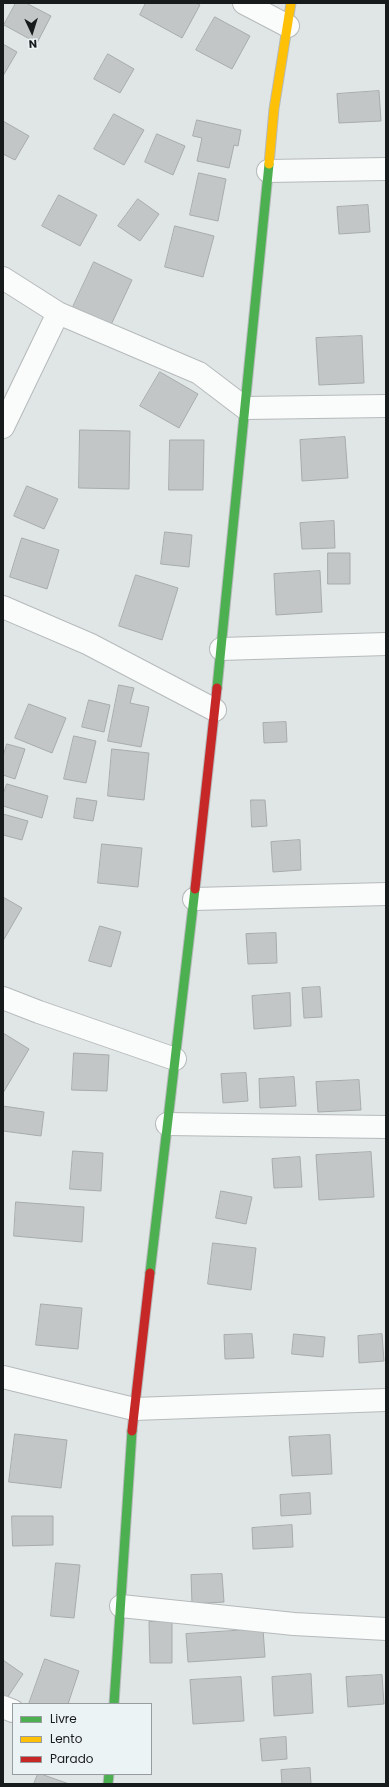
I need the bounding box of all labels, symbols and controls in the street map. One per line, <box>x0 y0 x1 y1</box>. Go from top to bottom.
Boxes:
north arrow <box>12 12 52 52</box>
text: N <box>28 36 38 52</box>
legend <box>12 1703 152 1775</box>
text: Livre <box>50 1710 77 1727</box>
text: Lento <box>50 1730 82 1747</box>
text: Parado <box>50 1750 93 1767</box>

